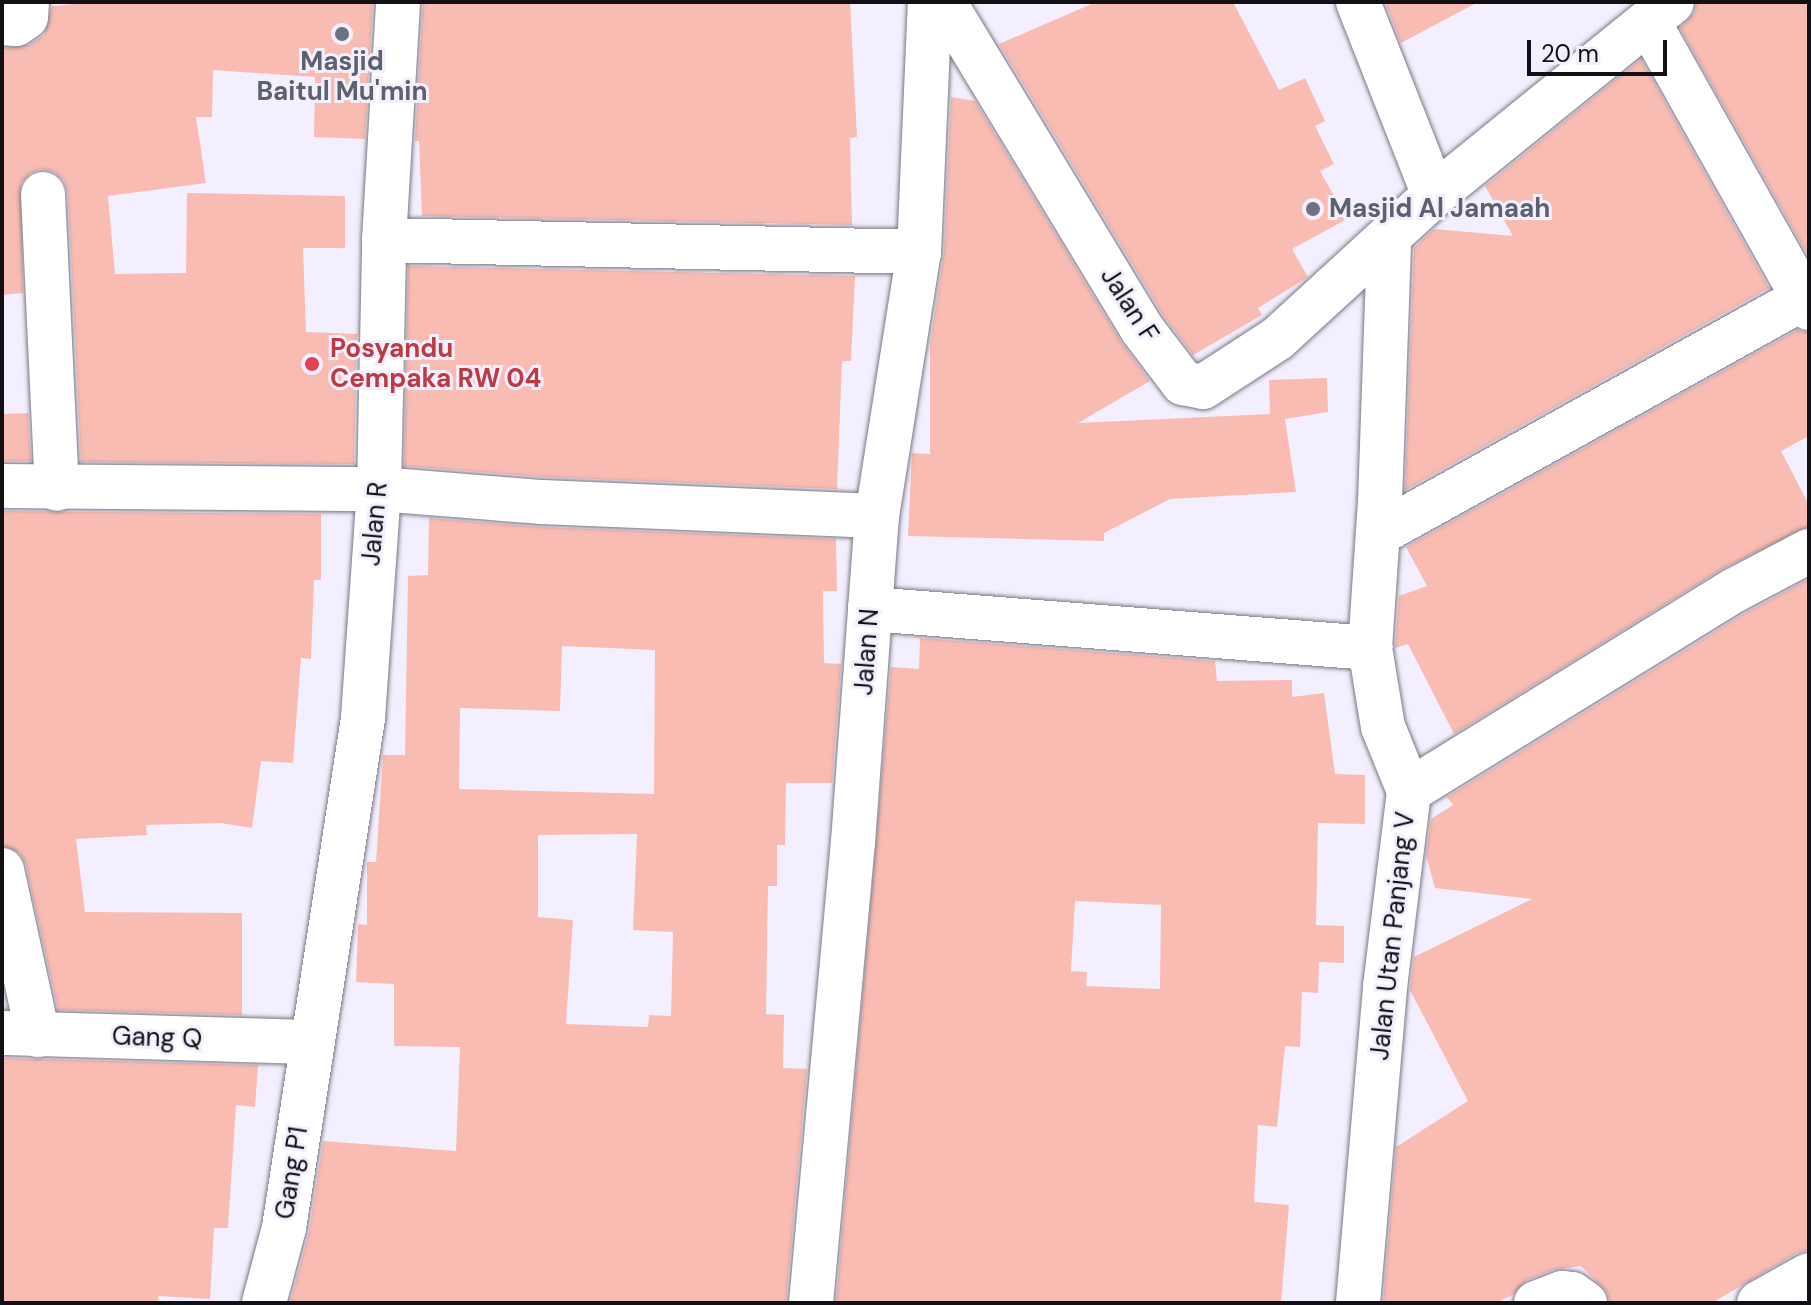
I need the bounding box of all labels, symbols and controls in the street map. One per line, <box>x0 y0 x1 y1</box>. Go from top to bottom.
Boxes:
scale bar <box>1531 24 1671 74</box>
marker: Masjid Baitul Mu'min <box>333 25 351 43</box>
text: 20 m <box>1541 38 1599 69</box>
place label: Masjid Baitul Mu'min <box>256 46 428 108</box>
place label: Masjid Al Jamaah <box>1329 193 1550 225</box>
marker: Masjid Al Jamaah <box>1304 200 1322 218</box>
street label: Jalan F <box>1093 262 1165 348</box>
place label: Posyandu Cempaka RW 04 <box>330 333 541 394</box>
marker: Posyandu Cempaka RW 04 <box>301 353 323 375</box>
street label: Jalan R <box>356 481 394 567</box>
street label: Jalan N <box>848 608 886 696</box>
street label: Jalan Utan Panjang V <box>1364 810 1422 1062</box>
street label: Gang Q <box>111 1021 203 1055</box>
street label: Gang P1 <box>269 1124 315 1222</box>

